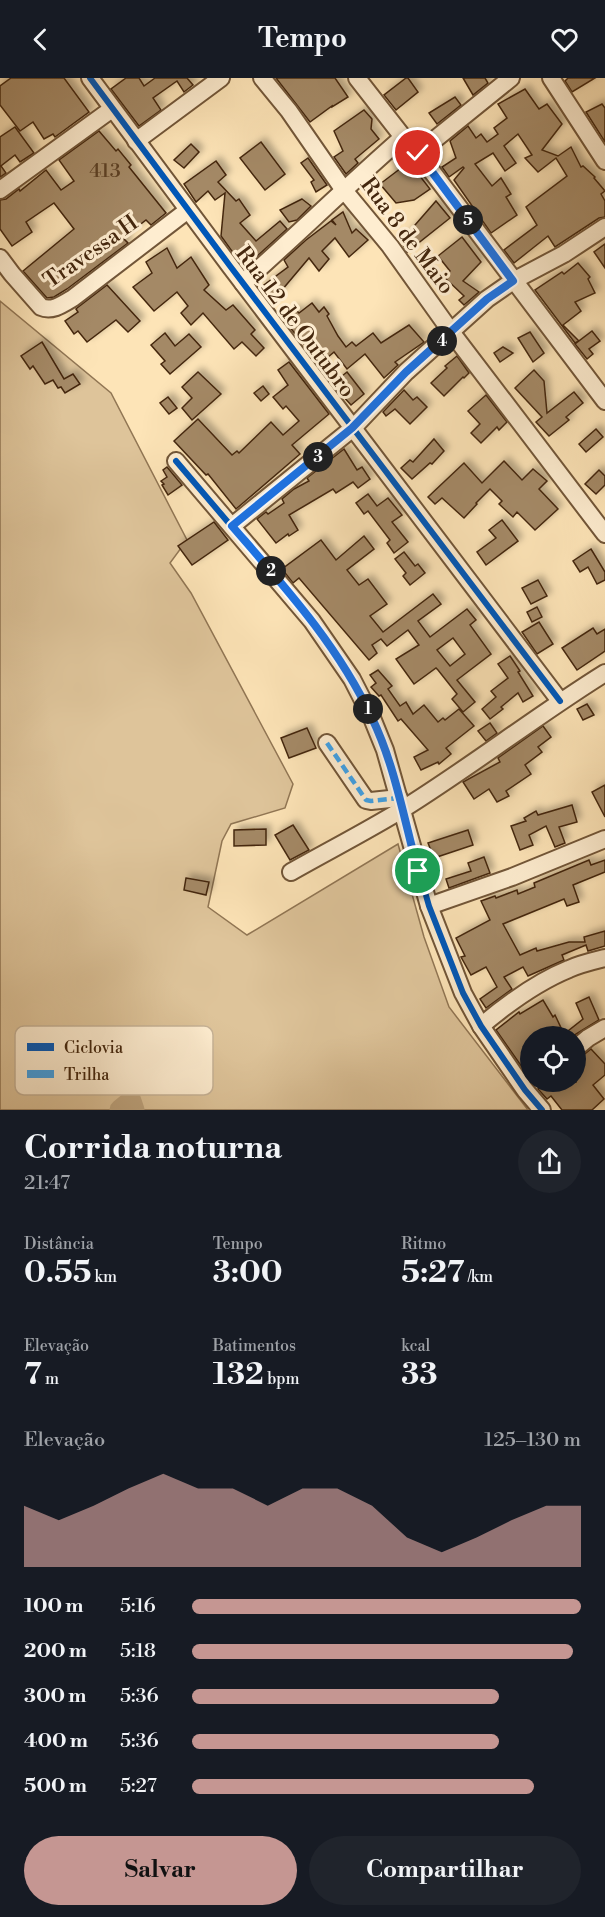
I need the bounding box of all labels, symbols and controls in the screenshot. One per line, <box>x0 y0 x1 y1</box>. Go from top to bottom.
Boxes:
text: Tempo <box>258 22 347 56</box>
icon: back <box>24 23 57 56</box>
icon: heart <box>548 23 581 56</box>
pin <box>392 127 443 178</box>
icon: check <box>401 136 434 169</box>
house number: 413 <box>89 159 121 184</box>
street label: Rua 8 de Maio <box>354 172 460 300</box>
pin: 5 <box>453 205 483 235</box>
street label: Travessa H <box>39 209 144 294</box>
text: 5 <box>463 210 473 230</box>
street label: Rua 12 de Outubro <box>229 241 361 403</box>
pin: 4 <box>427 326 457 356</box>
text: 4 <box>437 331 447 351</box>
pin: 3 <box>303 442 333 472</box>
text: 3 <box>313 447 323 467</box>
pin: 2 <box>256 556 286 586</box>
text: 2 <box>266 561 276 581</box>
pin: 1 <box>353 694 383 724</box>
text: 1 <box>364 699 372 719</box>
pin <box>392 845 443 896</box>
icon: arrive <box>401 854 434 887</box>
legend <box>15 1026 213 1095</box>
map controls <box>520 1026 586 1092</box>
button: locate <box>520 1026 586 1092</box>
text: Ciclovia <box>64 1038 124 1058</box>
text: Trilha <box>64 1065 110 1085</box>
text: Corrida noturna <box>24 1128 282 1169</box>
button: share <box>518 1130 581 1193</box>
text: 21:47 <box>24 1171 70 1196</box>
text: Distância <box>24 1234 94 1254</box>
text: Tempo <box>213 1234 263 1254</box>
text: Ritmo <box>401 1234 446 1254</box>
text: 0.55 <box>24 1254 91 1292</box>
text: 3:00 <box>213 1254 283 1292</box>
text: 5:27 <box>401 1254 464 1292</box>
text: km <box>91 1267 117 1287</box>
text: /km <box>464 1267 493 1287</box>
text: Elevação <box>24 1336 89 1356</box>
text: Batimentos <box>213 1336 296 1356</box>
text: kcal <box>401 1336 430 1356</box>
text: 7 <box>24 1356 42 1394</box>
text: 132 <box>213 1356 264 1394</box>
text: 33 <box>401 1356 437 1394</box>
text: m <box>42 1369 59 1389</box>
text: bpm <box>264 1369 300 1389</box>
text: Elevação <box>24 1428 105 1453</box>
text: 125–130 m <box>484 1428 581 1453</box>
text: 100 m <box>24 1594 83 1619</box>
text: 5:16 <box>120 1594 156 1619</box>
text: 200 m <box>24 1639 87 1664</box>
text: 5:18 <box>120 1639 156 1664</box>
text: 300 m <box>24 1684 87 1709</box>
text: 5:36 <box>120 1684 159 1709</box>
text: 400 m <box>24 1729 88 1754</box>
text: 5:36 <box>120 1729 159 1754</box>
text: 500 m <box>24 1774 87 1799</box>
text: 5:27 <box>120 1774 157 1799</box>
button: Salvar <box>24 1836 297 1905</box>
button: Compartilhar <box>309 1836 581 1905</box>

